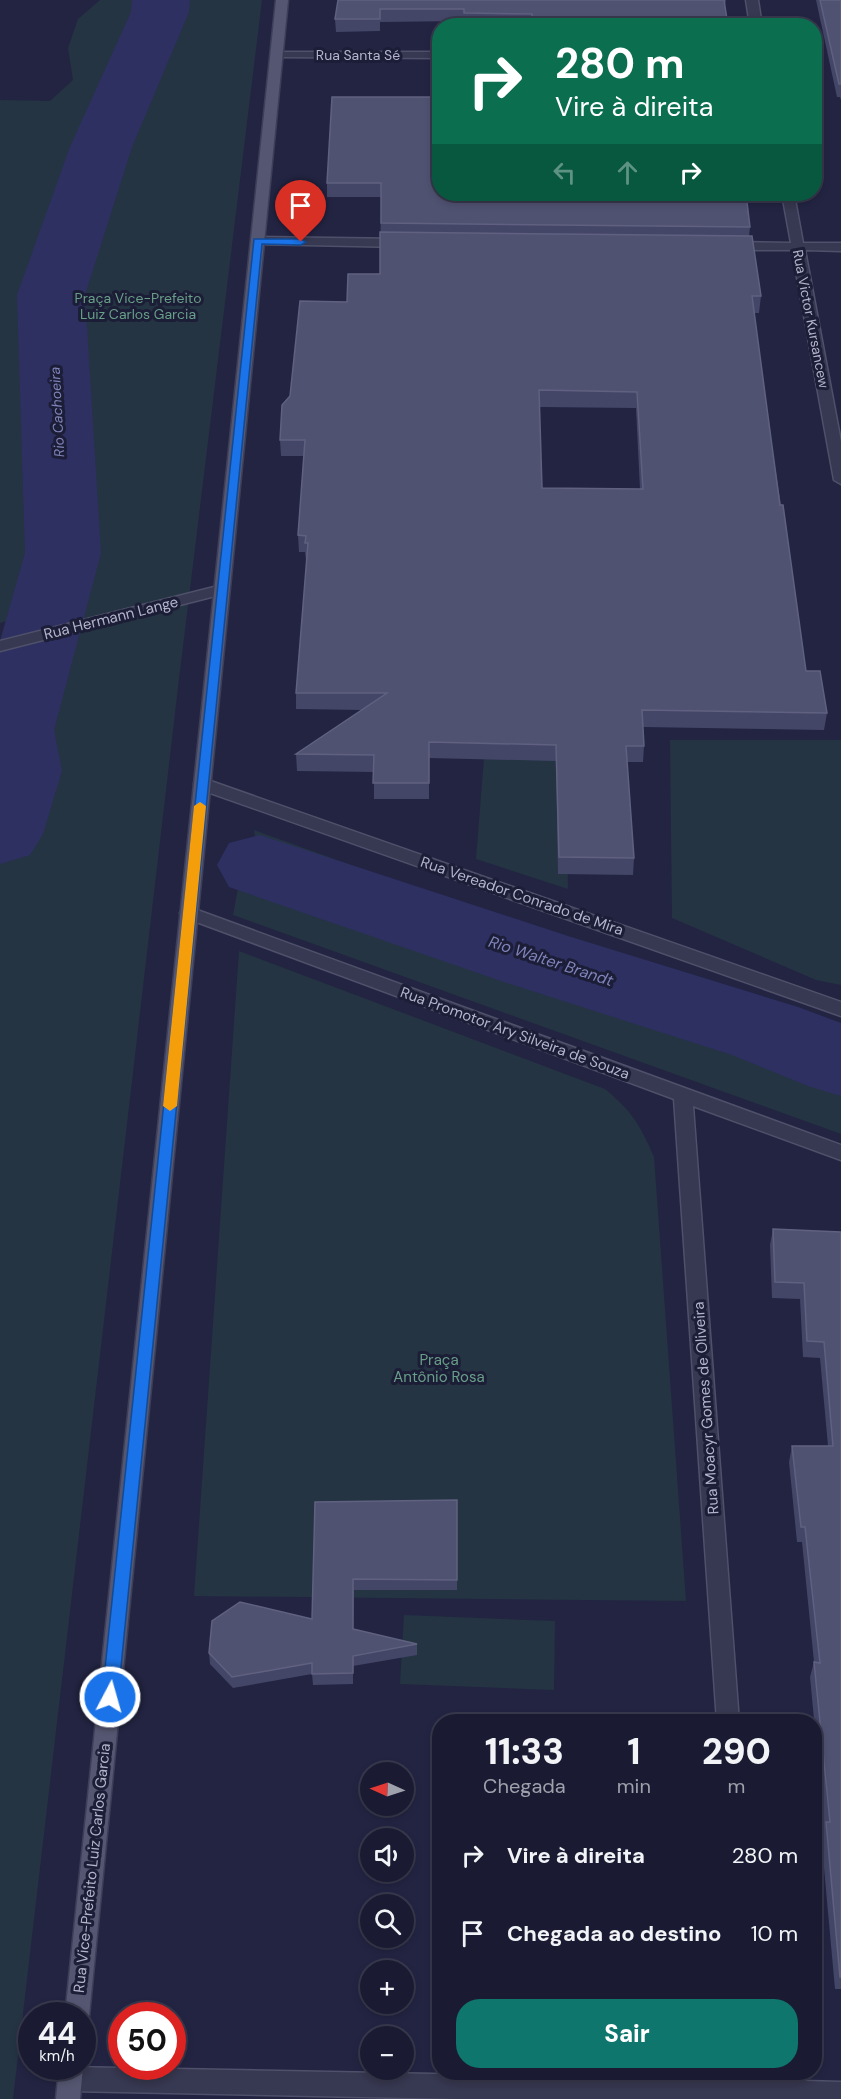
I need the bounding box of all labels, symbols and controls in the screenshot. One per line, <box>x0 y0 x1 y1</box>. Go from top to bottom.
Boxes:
text: 280 m <box>555 36 685 91</box>
icon: right <box>456 42 534 120</box>
street label: Rua Santa Sé <box>316 46 400 64</box>
text: Vire à direita <box>555 89 713 124</box>
icon: left <box>548 156 581 189</box>
icon: ahead <box>611 156 644 189</box>
icon: right <box>674 156 707 189</box>
pin <box>275 180 326 242</box>
icon: arrive <box>284 189 317 222</box>
street label: Rua Victor Kursancew <box>789 248 833 390</box>
park label: Praça Vice-Prefeito Luiz Carlos Garcia <box>75 289 201 323</box>
water label: Rio Cachoeira <box>46 366 68 458</box>
street label: Rua Hermann Lange <box>42 592 180 644</box>
street label: Rua Vereador Conrado de Mira <box>418 852 626 940</box>
water label: Rio Walter Brandt <box>486 931 617 991</box>
street label: Rua Promotor Ary Silveira de Souza <box>398 982 632 1084</box>
street label: Rua Moacyr Gomes de Oliveira <box>689 1301 723 1515</box>
park label: Praça Antônio Rosa <box>393 1350 485 1387</box>
position arrow <box>78 1665 142 1729</box>
text: 11:33 <box>485 1728 564 1775</box>
text: 1 <box>627 1728 640 1775</box>
text: 290 <box>702 1728 771 1775</box>
street label: Rua Vice-Prefeito Luiz Carlos Garcia <box>69 1742 115 1994</box>
north arrow <box>360 1762 414 1816</box>
map controls <box>360 1762 414 2080</box>
text: Chegada <box>483 1773 566 1799</box>
text: min <box>617 1773 651 1799</box>
text: m <box>728 1773 745 1799</box>
button: sound <box>360 1828 414 1882</box>
icon: right <box>456 1839 489 1872</box>
text: Vire à direita <box>507 1841 645 1870</box>
text: 280 m <box>732 1841 798 1870</box>
button: search <box>360 1894 414 1948</box>
icon: arrive <box>456 1917 489 1950</box>
text: Chegada ao destino <box>507 1919 721 1948</box>
text: 10 m <box>751 1919 798 1948</box>
button: + <box>360 1960 414 2014</box>
button: Sair <box>456 1999 798 2068</box>
speed limit sign: 50 <box>108 2002 186 2080</box>
text: 44 <box>38 2014 77 2053</box>
button: − <box>360 2026 414 2080</box>
text: km/h <box>39 2046 75 2066</box>

